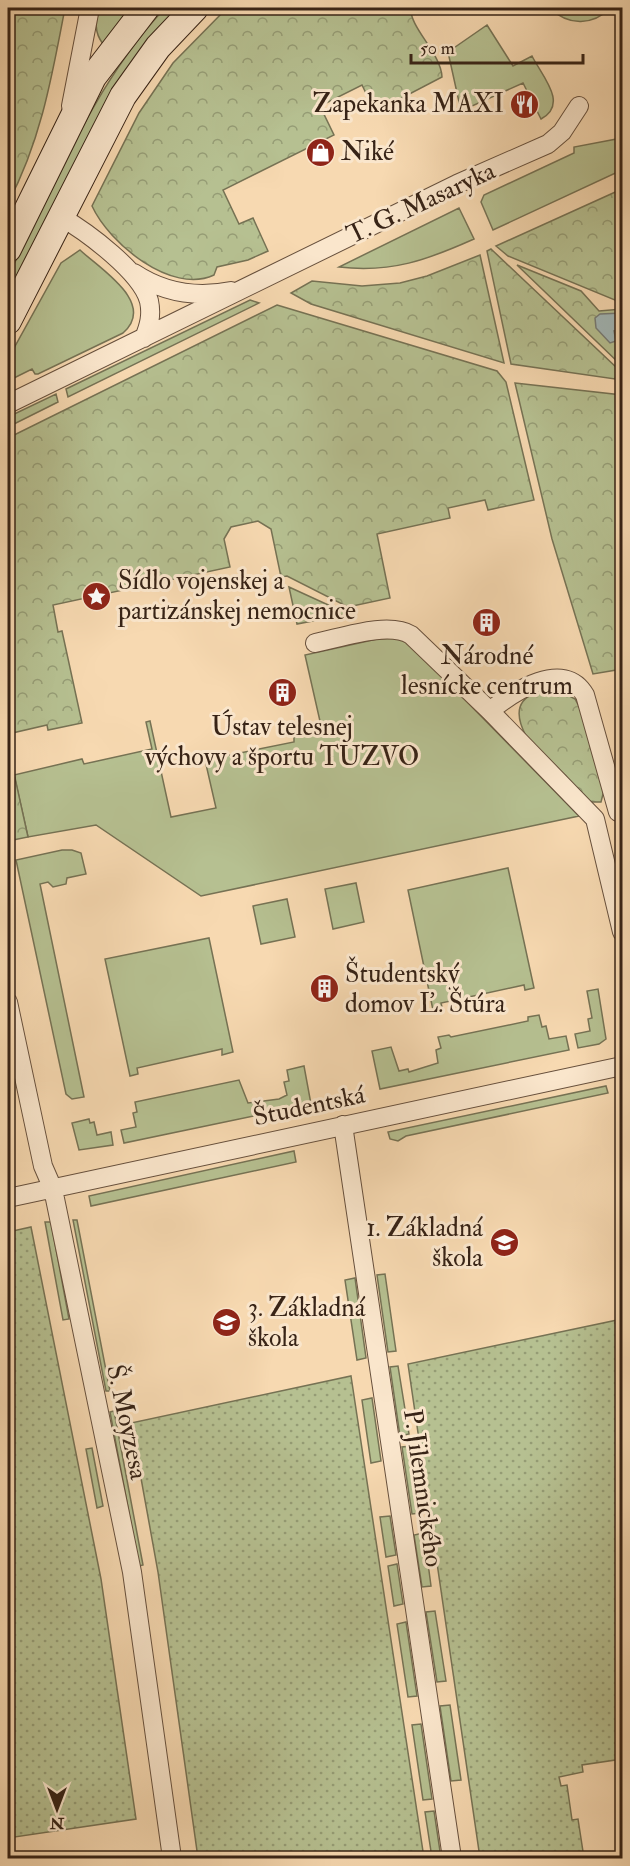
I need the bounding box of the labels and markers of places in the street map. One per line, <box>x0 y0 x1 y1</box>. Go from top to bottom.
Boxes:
place label: Zapekanka MAXI <box>313 88 504 121</box>
restaurant icon: Zapekanka MAXI <box>509 88 541 120</box>
shop icon: Niké <box>304 136 336 168</box>
place label: Niké <box>341 136 394 168</box>
place label: Sídlo vojenskej a partizánskej nemocnice <box>117 565 356 628</box>
place icon: Sídlo vojenskej a partizánskej nemocnice <box>81 580 113 612</box>
building icon: Národné lesnícke centrum <box>471 606 503 638</box>
place label: Národné lesnícke centrum <box>401 640 573 702</box>
building icon: Ústav telesnej výchovy a športu TUZVO <box>266 677 298 709</box>
place label: Ústav telesnej výchovy a športu TUZVO <box>144 709 419 774</box>
place label: Študentský domov Ľ. Štúra <box>345 956 506 1020</box>
building icon: Študentský domov Ľ. Štúra <box>308 973 340 1005</box>
place label: 1. Základná škola <box>366 1212 483 1274</box>
school or university icon: 1. Základná škola <box>488 1227 520 1259</box>
place label: 3. Základná škola <box>248 1292 366 1354</box>
school or university icon: 3. Základná škola <box>211 1307 243 1339</box>

